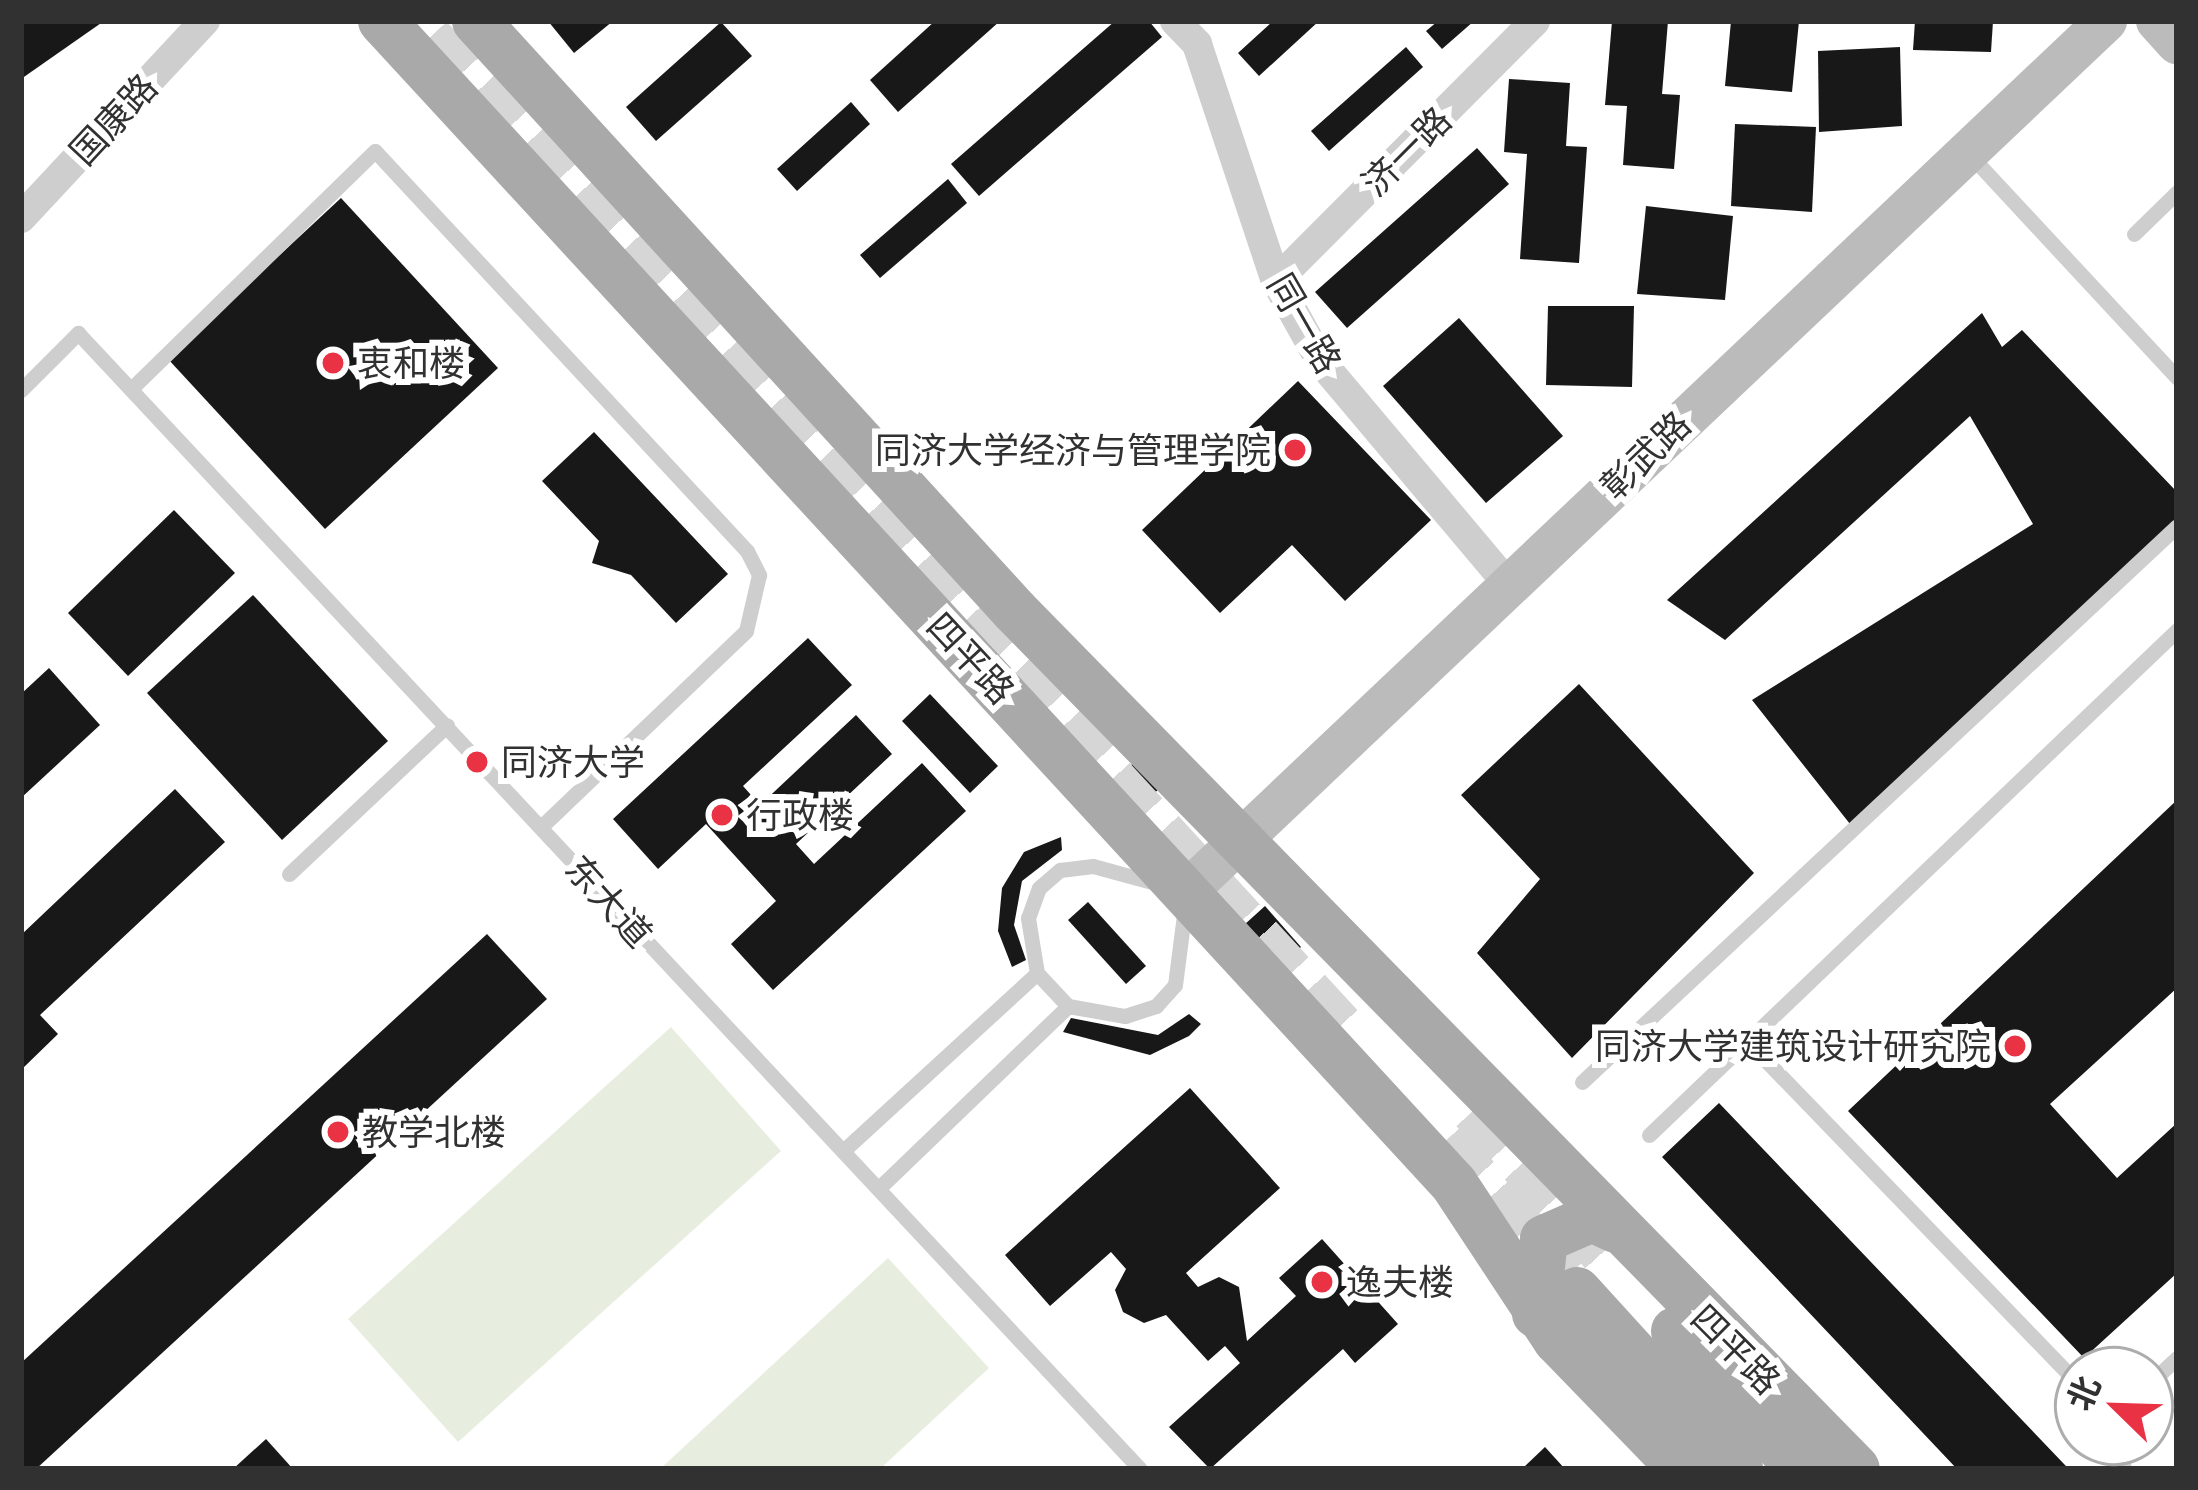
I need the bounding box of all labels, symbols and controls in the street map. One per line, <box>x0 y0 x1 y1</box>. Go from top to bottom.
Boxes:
street label: 国康路 <box>60 65 166 173</box>
street label: 济一路 <box>1353 98 1459 204</box>
street label: 同一路 <box>1259 265 1351 381</box>
place label: 衷和楼 <box>357 341 465 385</box>
marker: 衷和楼 <box>320 350 346 376</box>
street label: 彰武路 <box>1591 402 1699 508</box>
place label: 同济大学经济与管理学院 <box>875 428 1271 472</box>
marker: 同济大学经济与管理学院 <box>1282 437 1308 463</box>
street label: 四平路 <box>918 604 1024 712</box>
place label: 同济大学 <box>501 740 645 784</box>
marker: 同济大学 <box>464 749 490 775</box>
place label: 行政楼 <box>746 793 854 837</box>
marker: 行政楼 <box>709 802 735 828</box>
street label: 东大道 <box>557 846 661 956</box>
place label: 同济大学建筑设计研究院 <box>1595 1024 1991 1068</box>
marker: 同济大学建筑设计研究院 <box>2002 1033 2028 1059</box>
place label: 教学北楼 <box>362 1110 506 1154</box>
marker: 教学北楼 <box>325 1119 351 1145</box>
place label: 逸夫楼 <box>1346 1260 1454 1304</box>
marker: 逸夫楼 <box>1309 1269 1335 1295</box>
street label: 四平路 <box>1683 1296 1789 1402</box>
north arrow <box>2054 1346 2174 1466</box>
text: 北 <box>2058 1370 2108 1416</box>

